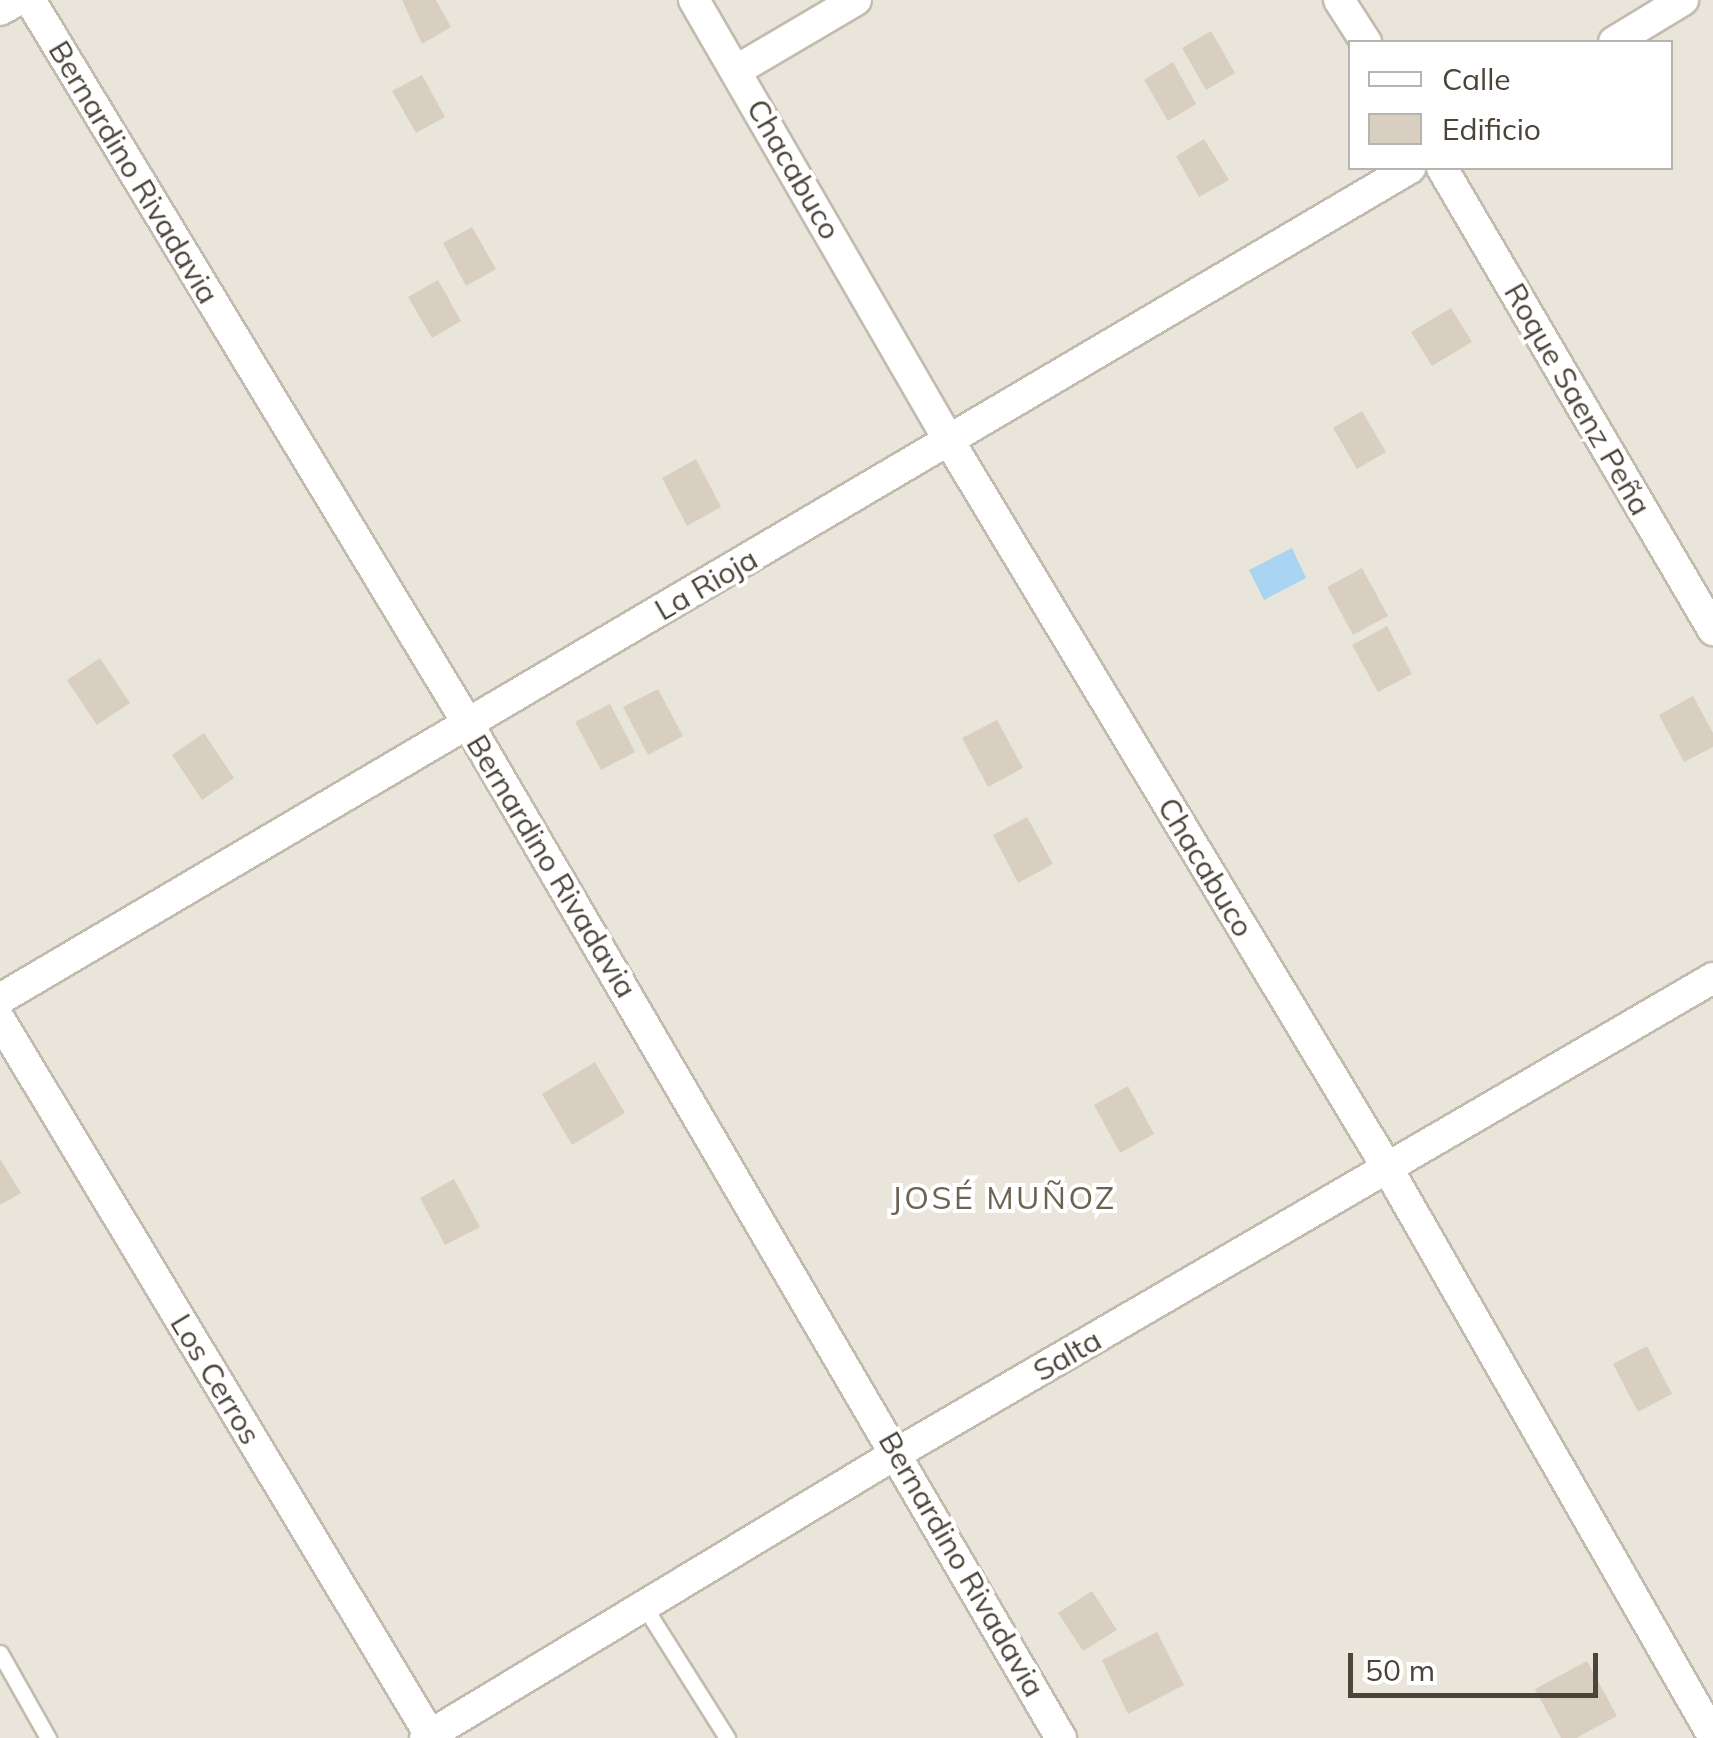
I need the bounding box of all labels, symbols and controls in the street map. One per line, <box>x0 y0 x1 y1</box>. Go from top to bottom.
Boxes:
street label: Bernardino Rivadavia <box>41 34 227 310</box>
legend <box>1348 40 1673 170</box>
text: Calle <box>1442 60 1511 98</box>
street label: Chacabuco <box>739 93 849 245</box>
text: Edificio <box>1442 110 1541 148</box>
street label: Roque Saenz Peña <box>1497 277 1659 521</box>
street label: La Rioja <box>648 540 764 628</box>
street label: Bernardino Rivadavia <box>459 728 645 1004</box>
street label: Chacabuco <box>1150 791 1262 943</box>
district label: JOSÉ MUÑOZ <box>891 1178 1117 1216</box>
street label: Los Cerros <box>163 1307 269 1451</box>
street label: Salta <box>1027 1321 1107 1389</box>
street label: Bernardino Rivadavia <box>871 1425 1053 1703</box>
scale bar <box>1353 1633 1603 1695</box>
text: 50 m <box>1365 1651 1435 1689</box>

